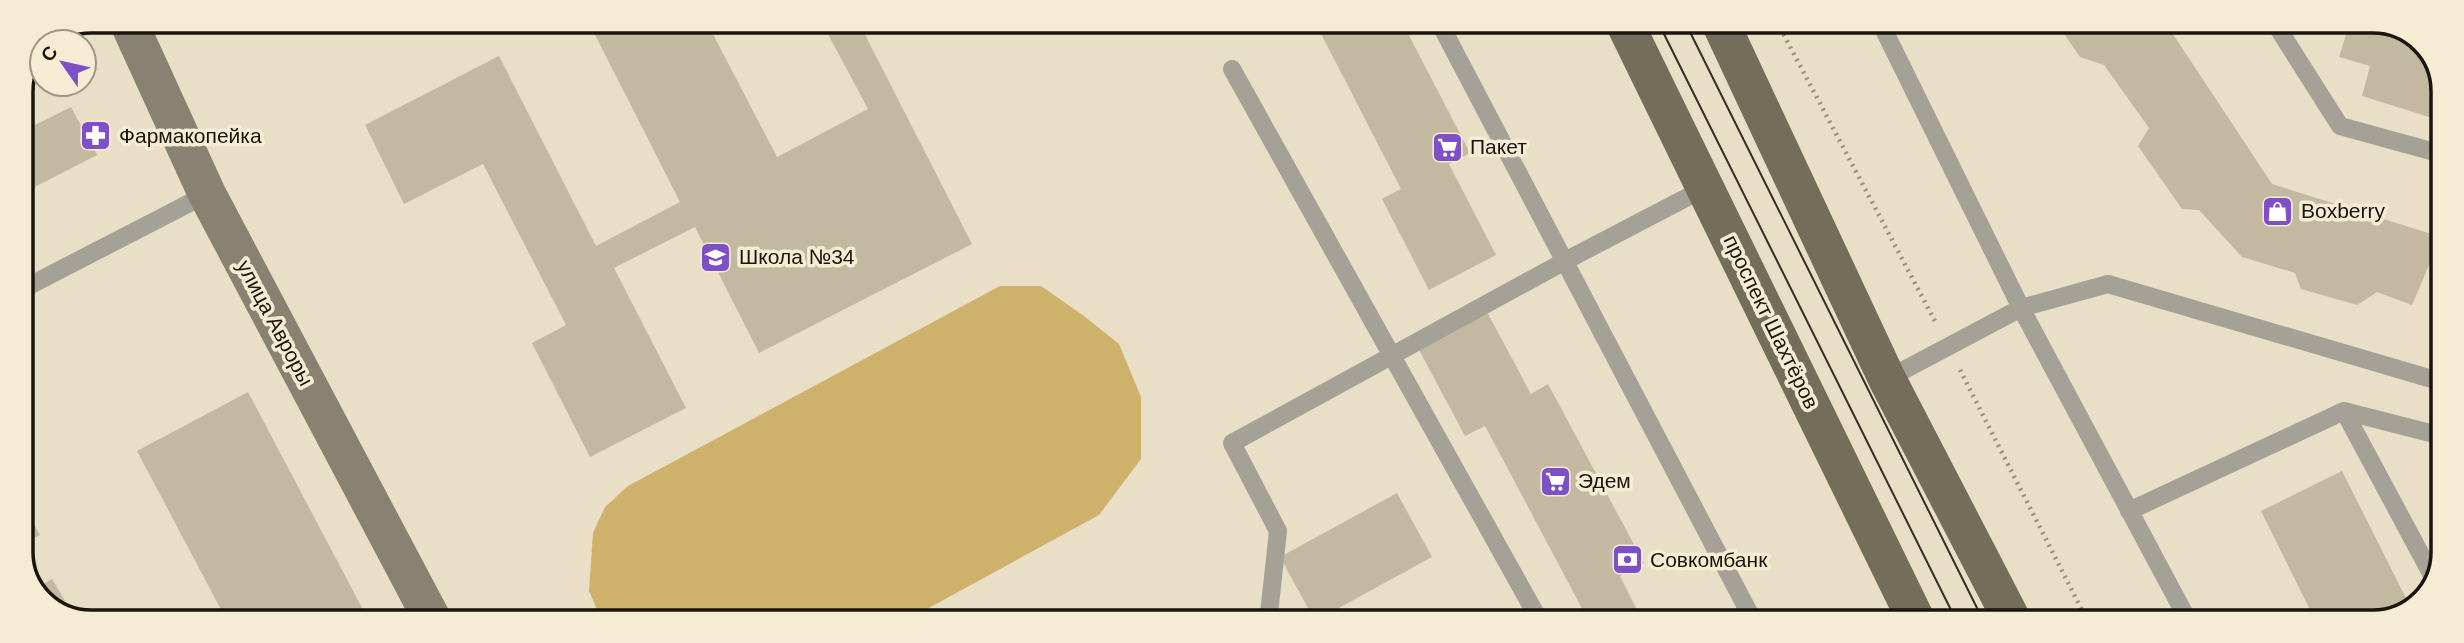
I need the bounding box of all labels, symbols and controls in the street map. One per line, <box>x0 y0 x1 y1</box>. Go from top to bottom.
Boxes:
north arrow <box>28 28 98 98</box>
text: С <box>37 42 62 65</box>
pharmacy icon: Фармакопейка <box>79 119 113 153</box>
place label: Фармакопейка <box>119 124 262 147</box>
supermarket icon: Пакет <box>1430 130 1464 164</box>
place label: Пакет <box>1470 135 1527 158</box>
shop icon: Boxberry <box>2261 194 2295 228</box>
place label: Boxberry <box>2301 199 2386 222</box>
street label: проспект Шахтёров <box>1719 231 1823 412</box>
school or university icon: Школа №34 <box>699 240 733 274</box>
place label: Школа №34 <box>739 245 855 268</box>
street label: улица Авроры <box>233 256 318 389</box>
supermarket icon: Эдем <box>1538 464 1572 498</box>
place label: Эдем <box>1578 469 1631 492</box>
bank icon: Совкомбанк <box>1610 543 1644 577</box>
place label: Совкомбанк <box>1650 548 1768 571</box>

